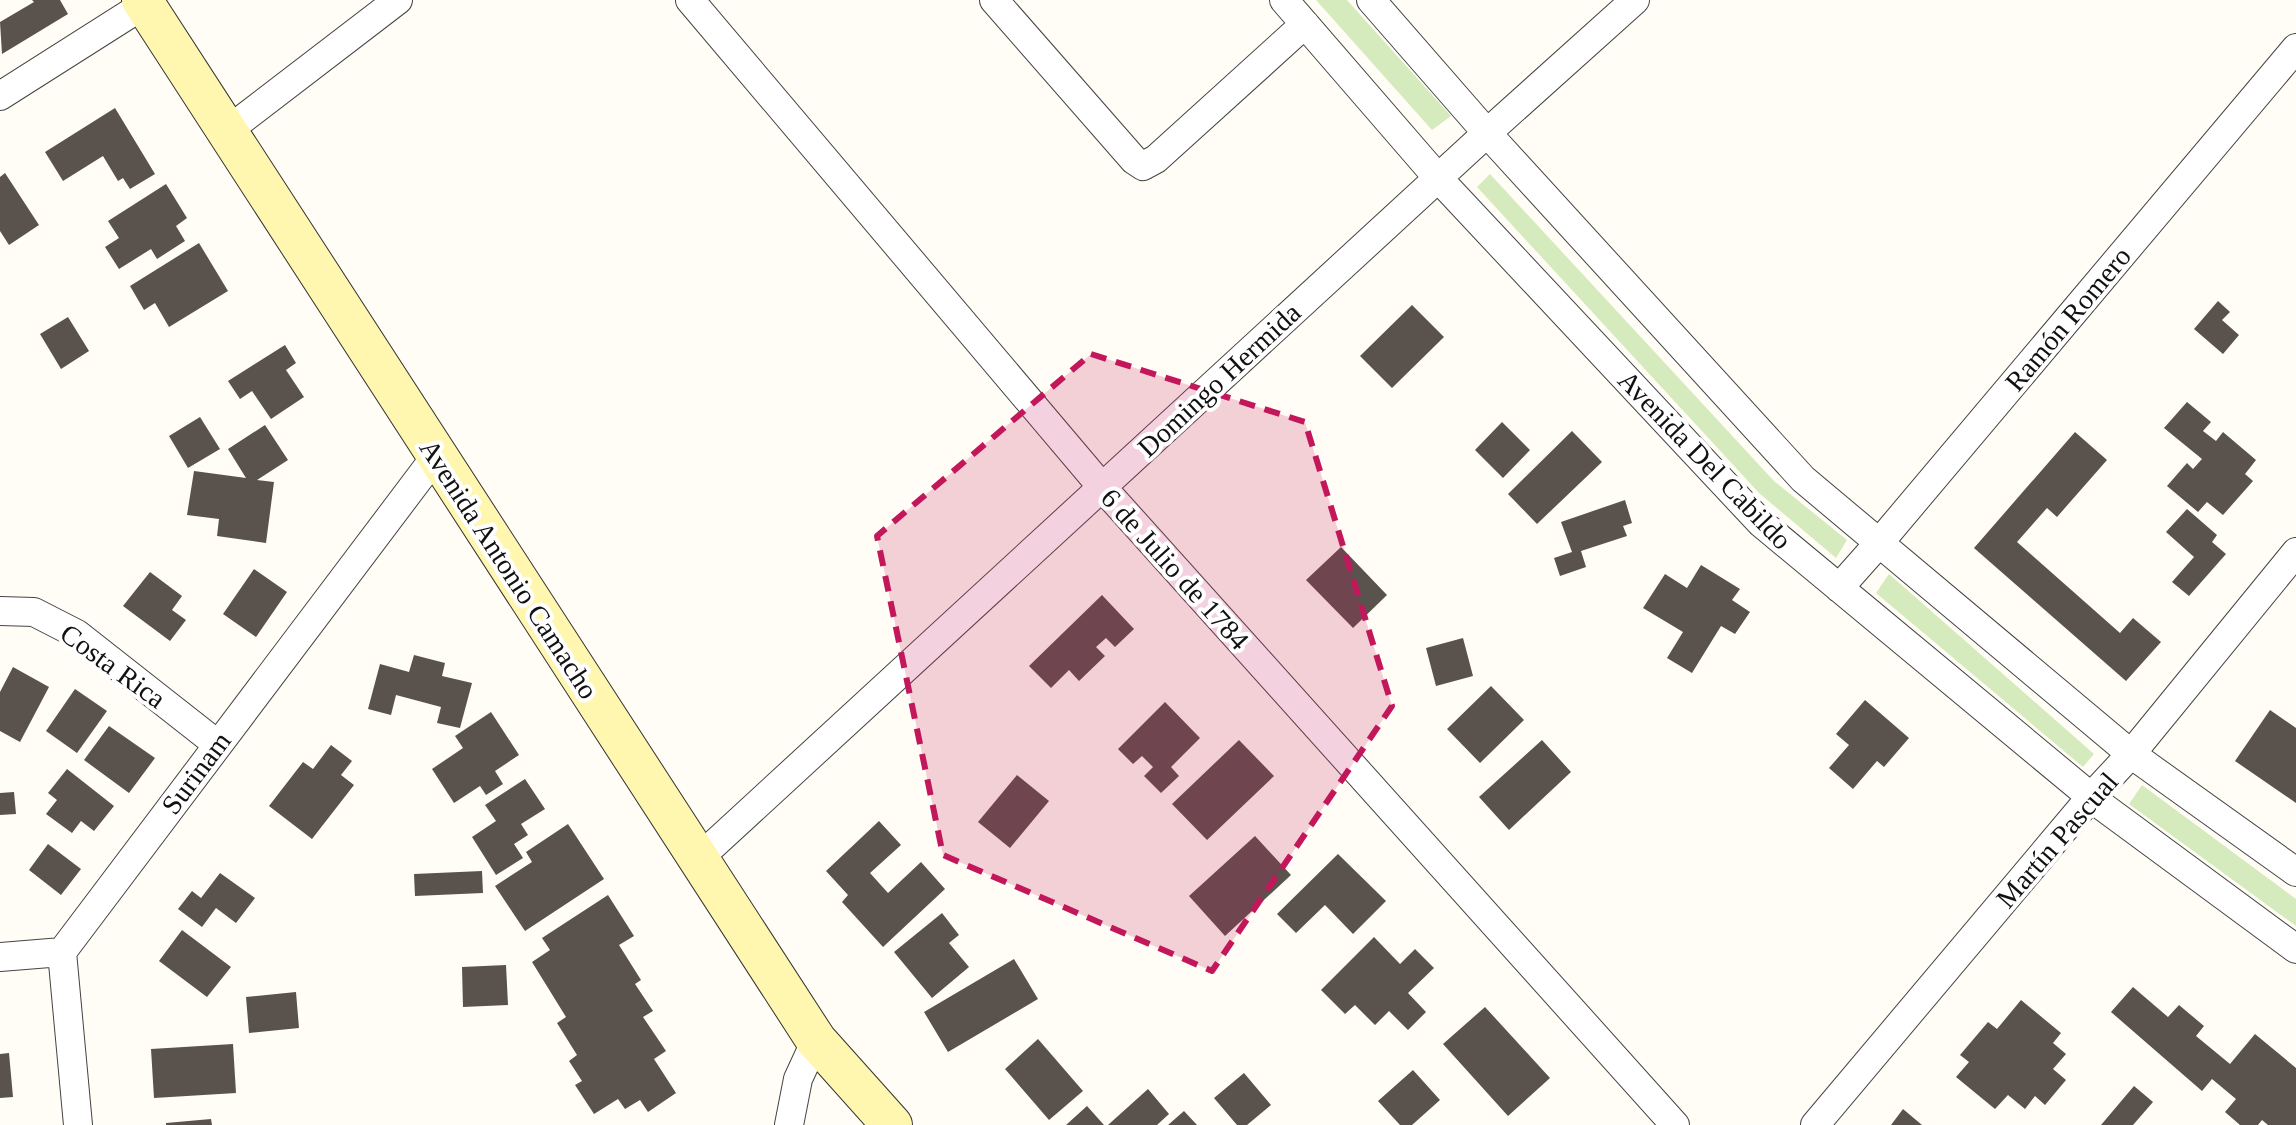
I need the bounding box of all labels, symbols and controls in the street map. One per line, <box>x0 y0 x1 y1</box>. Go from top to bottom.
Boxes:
street label: Ramón Romero <box>1999 241 2137 397</box>
street label: Domingo Hermida <box>1131 296 1307 463</box>
street label: Avenida Del Cabildo <box>1612 364 1798 556</box>
street label: Avenida Antonio Camacho <box>414 434 604 704</box>
street label: 6 de Julio de 1784 <box>1095 482 1255 656</box>
street label: Costa Rica <box>55 618 172 715</box>
street label: Surinam <box>155 726 237 820</box>
street label: Martín Pascual <box>1990 766 2124 914</box>

